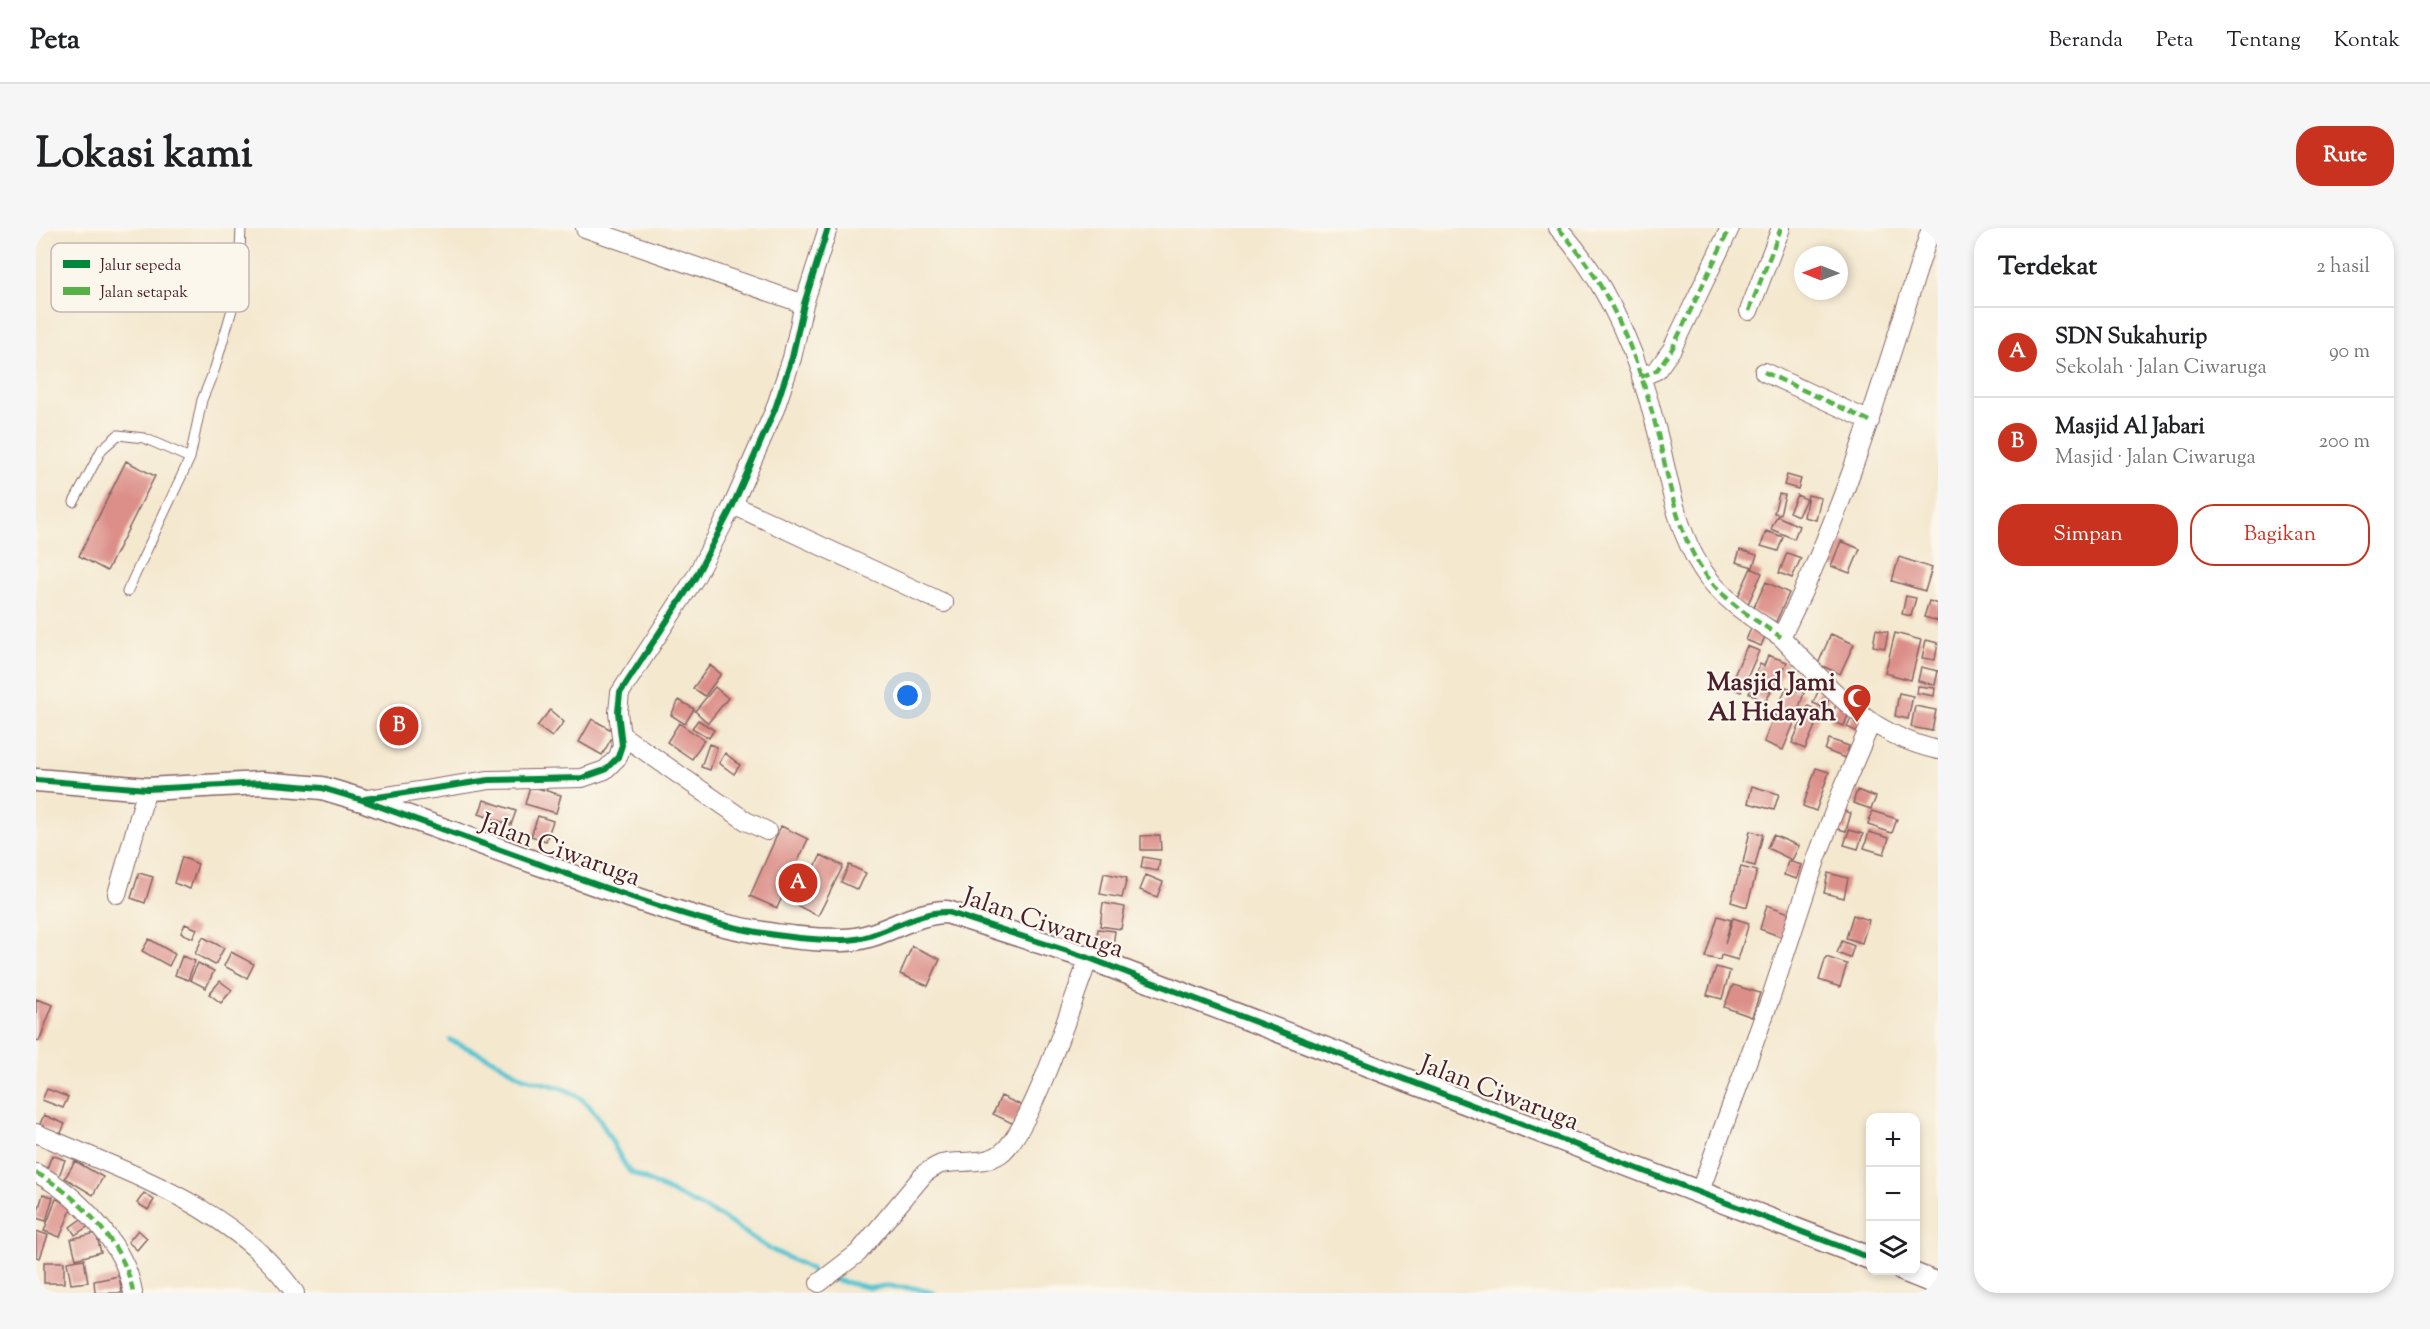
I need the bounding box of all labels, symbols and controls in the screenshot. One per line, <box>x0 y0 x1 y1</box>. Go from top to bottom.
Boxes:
text: Peta <box>30 21 80 61</box>
text: Beranda <box>2049 26 2123 56</box>
text: Peta <box>2156 26 2194 56</box>
text: Tentang <box>2227 26 2301 56</box>
text: Kontak <box>2334 26 2400 56</box>
text: Lokasi kami <box>36 126 253 186</box>
button: Rute <box>2296 126 2394 186</box>
legend <box>51 243 249 312</box>
north arrow <box>1794 246 1848 300</box>
text: Terdekat <box>1998 249 2097 286</box>
text: 2 hasil <box>2316 253 2370 282</box>
text: Jalur sepeda <box>99 255 182 278</box>
text: Jalan setapak <box>99 282 188 305</box>
text: SDN Sukahurip <box>2055 322 2207 354</box>
text: A <box>2009 338 2026 367</box>
text: 90 m <box>2329 338 2370 367</box>
text: Sekolah · Jalan Ciwaruga <box>2055 354 2267 383</box>
text: Masjid Al Jabari <box>2055 412 2205 444</box>
text: B <box>2011 428 2024 457</box>
text: 200 m <box>2319 428 2370 457</box>
text: Masjid · Jalan Ciwaruga <box>2055 444 2256 473</box>
button: Simpan <box>1998 504 2178 566</box>
button: Bagikan <box>2190 504 2370 566</box>
place label: Masjid Jami Al Hidayah <box>1707 665 1837 732</box>
your location <box>893 681 922 710</box>
mosque icon: Masjid Jami Al Hidayah <box>1841 682 1873 724</box>
pin: B <box>380 704 418 748</box>
street label: Jalan Ciwaruga <box>473 804 645 897</box>
pin: A <box>778 860 818 906</box>
street label: Jalan Ciwaruga <box>956 879 1128 969</box>
street label: Jalan Ciwaruga <box>1412 1046 1584 1141</box>
map controls <box>1866 1113 1920 1275</box>
button: + <box>1866 1113 1920 1167</box>
button: − <box>1866 1167 1920 1221</box>
button: layers <box>1866 1221 1920 1275</box>

